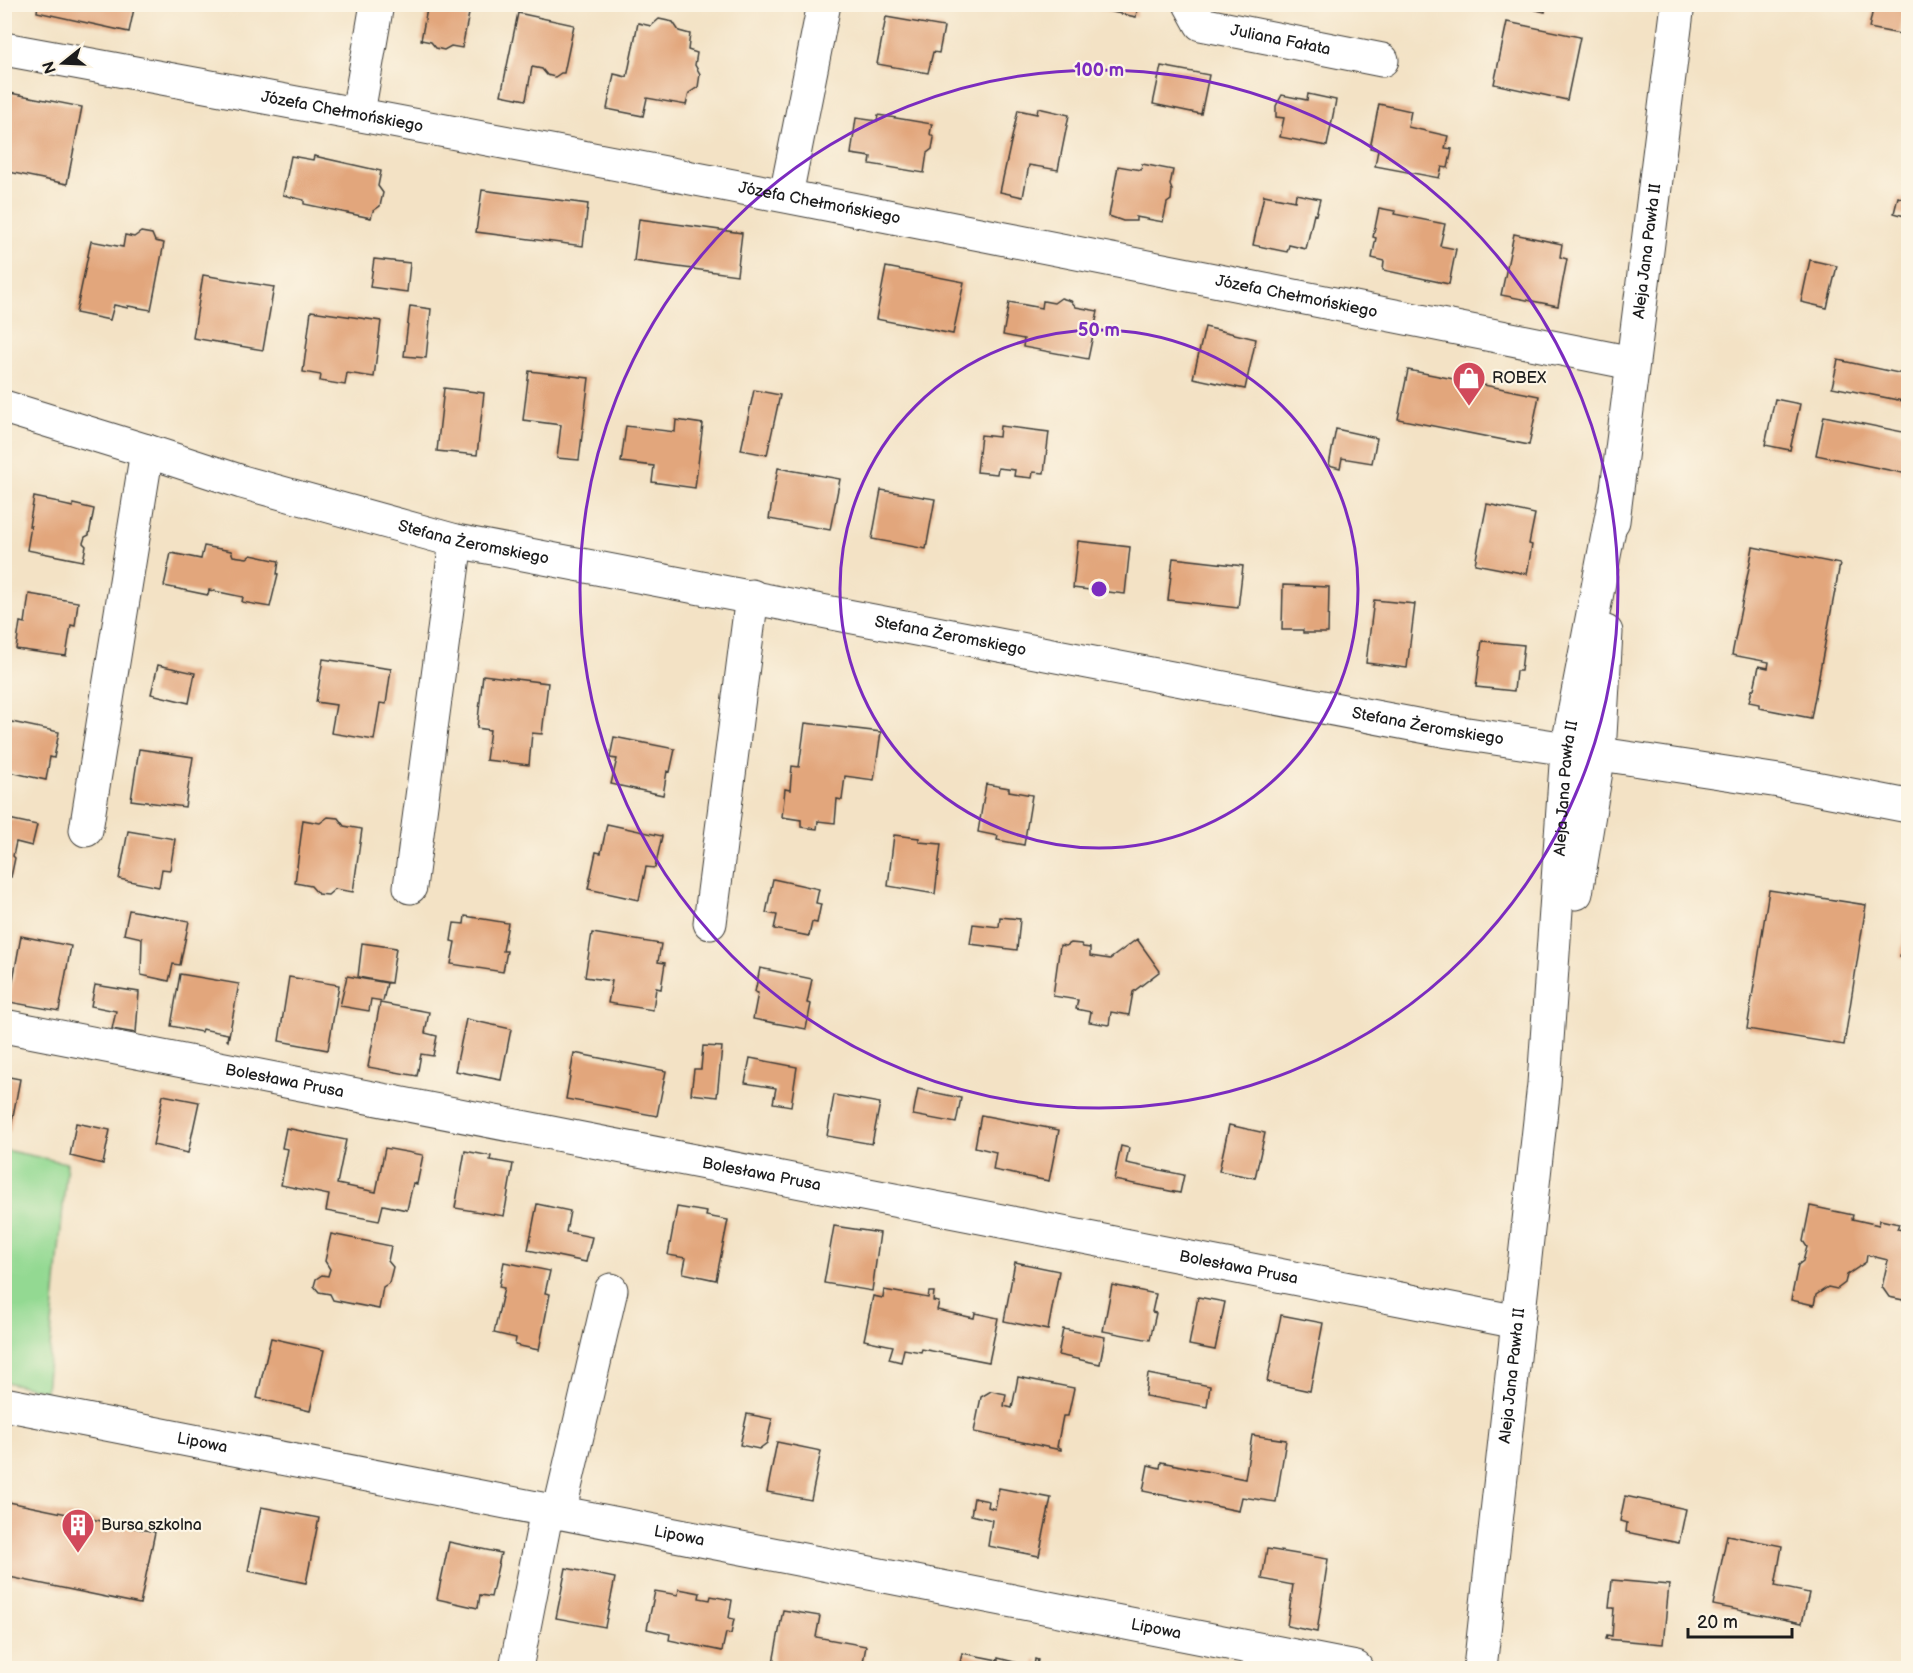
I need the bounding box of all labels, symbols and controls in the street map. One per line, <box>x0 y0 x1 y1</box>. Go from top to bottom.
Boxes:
street label: Juliana Fałata <box>1229 21 1332 59</box>
north arrow <box>33 33 93 93</box>
text: N <box>39 59 61 76</box>
text: 100 m <box>1074 60 1124 81</box>
street label: Józefa Chełmońskiego <box>260 87 425 136</box>
street label: Józefa Chełmońskiego <box>737 178 902 228</box>
street label: Aleja Jana Pawła II <box>1629 182 1665 320</box>
street label: Józefa Chełmońskiego <box>1214 271 1379 322</box>
text: 50 m <box>1078 320 1120 341</box>
shop icon: ROBEX <box>1451 360 1487 407</box>
place label: ROBEX <box>1492 369 1547 388</box>
street label: Stefana Żeromskiego <box>396 516 551 568</box>
centre of rings <box>1089 579 1109 599</box>
street label: Stefana Żeromskiego <box>873 612 1028 660</box>
street label: Stefana Żeromskiego <box>1350 703 1505 749</box>
street label: Aleja Jana Pawła II <box>1550 719 1582 857</box>
street label: Bolesława Prusa <box>224 1060 346 1102</box>
street label: Bolesława Prusa <box>701 1153 823 1195</box>
street label: Bolesława Prusa <box>1178 1246 1300 1288</box>
street label: Aleja Jana Pawła II <box>1495 1307 1529 1444</box>
street label: Lipowa <box>175 1429 229 1457</box>
building icon: Bursa szkolna <box>60 1507 96 1554</box>
place label: Bursa szkolna <box>101 1516 202 1535</box>
street label: Lipowa <box>652 1522 706 1550</box>
scale bar <box>1688 1601 1792 1639</box>
text: 20 m <box>1697 1612 1738 1633</box>
street label: Lipowa <box>1129 1615 1183 1643</box>

